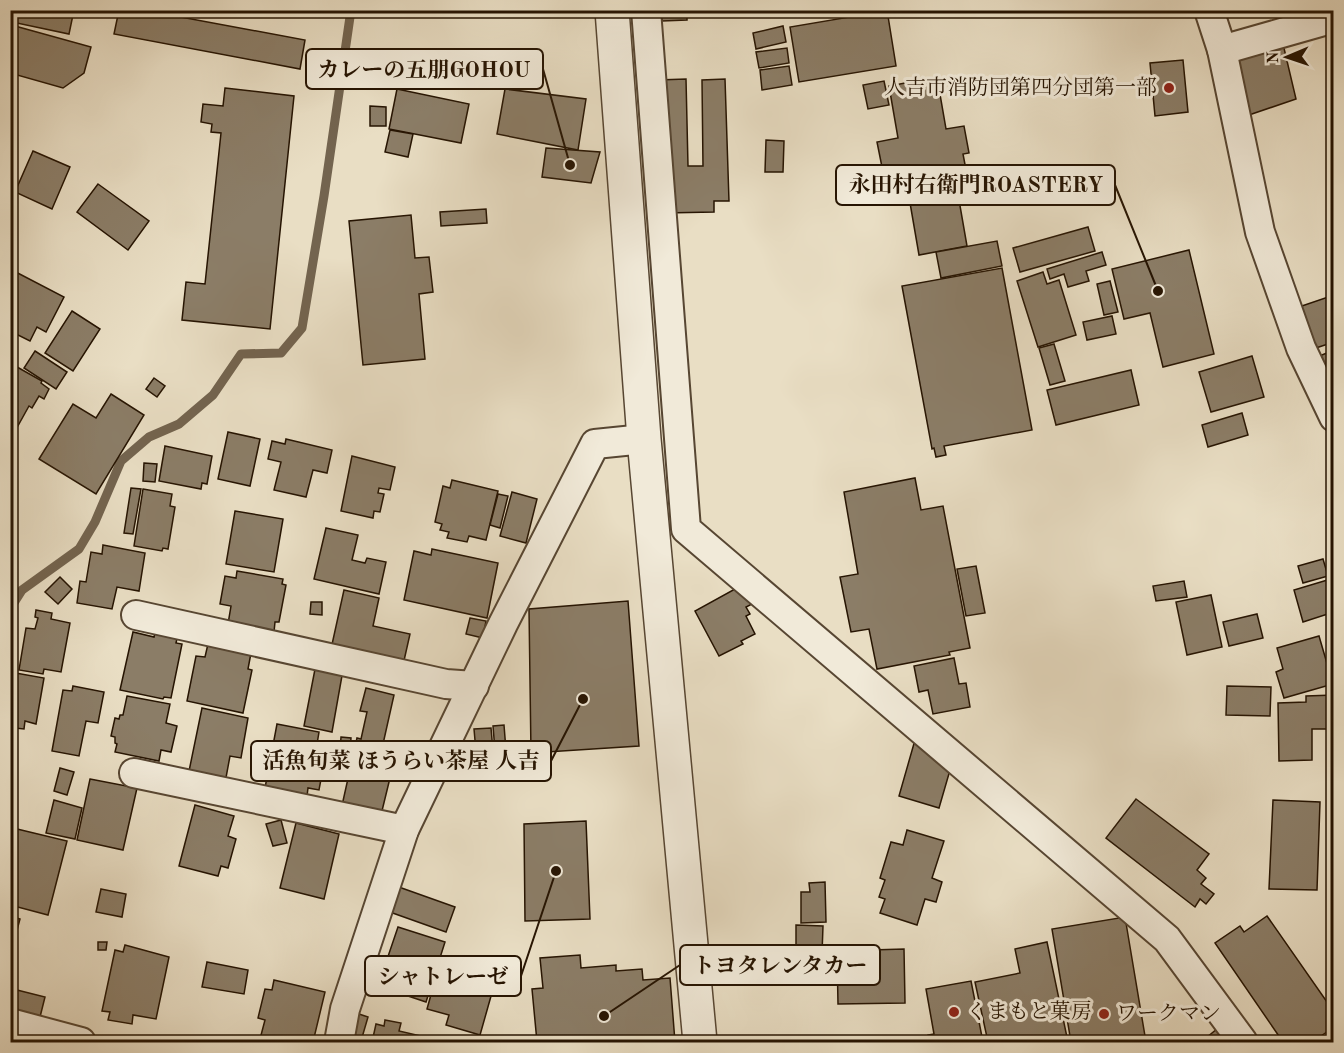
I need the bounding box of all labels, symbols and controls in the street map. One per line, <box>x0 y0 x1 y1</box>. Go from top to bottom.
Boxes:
north arrow <box>1257 27 1317 87</box>
callout: カレーの五朋GOHOU <box>306 49 543 89</box>
text: N <box>1266 50 1282 64</box>
text: カレーの五朋GOHOU <box>317 59 531 82</box>
place label: 人吉市消防団第四分団第一部 <box>884 76 1157 99</box>
marker: 人吉市消防団第四分団第一部 <box>1162 81 1176 95</box>
callout: 永田村右衛門ROASTERY <box>836 165 1115 205</box>
text: 永田村右衛門ROASTERY <box>848 172 1104 197</box>
callout: 活魚旬菜 ほうらい茶屋 人吉 <box>251 741 551 781</box>
text: 活魚旬菜 ほうらい茶屋 人吉 <box>263 748 539 773</box>
callout: トヨタレンタカー <box>680 945 880 985</box>
text: トヨタレンタカー <box>693 955 867 978</box>
callout: シャトレーゼ <box>365 956 521 996</box>
text: シャトレーゼ <box>377 966 509 989</box>
place label: くまもと菓房 <box>966 1000 1092 1023</box>
place label: ワークマン <box>1116 1003 1221 1025</box>
marker: くまもと菓房 <box>947 1005 961 1019</box>
marker: ワークマン <box>1097 1007 1111 1021</box>

